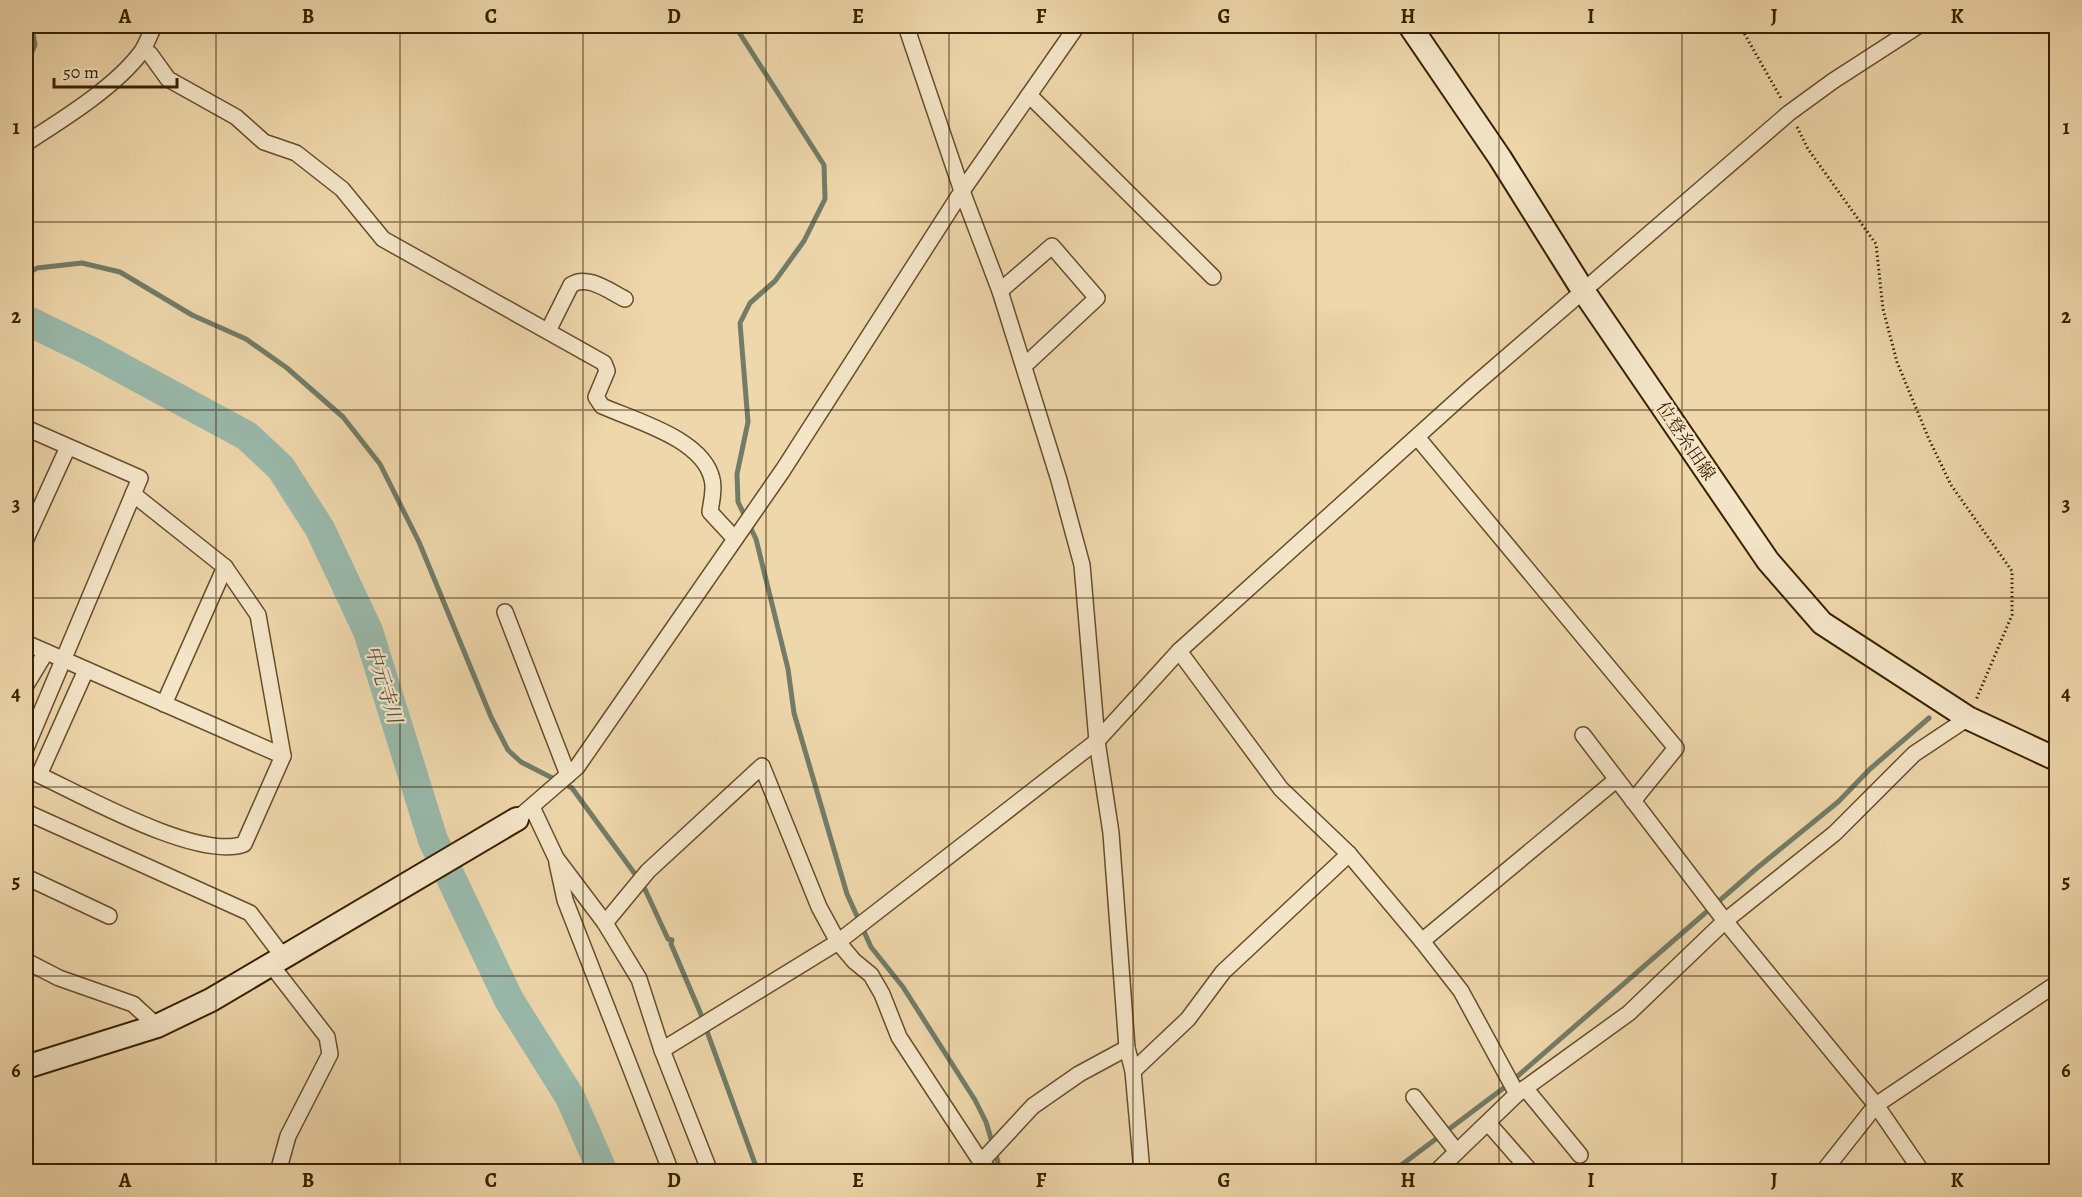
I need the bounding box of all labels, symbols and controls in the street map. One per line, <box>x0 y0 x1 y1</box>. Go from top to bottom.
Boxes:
text: A <box>118 3 132 30</box>
text: B <box>302 3 314 30</box>
text: C <box>485 3 497 30</box>
text: D <box>667 3 681 30</box>
text: E <box>852 3 864 30</box>
text: F <box>1036 3 1047 30</box>
text: G <box>1217 3 1231 30</box>
text: H <box>1401 3 1416 30</box>
text: I <box>1587 3 1595 30</box>
text: J <box>1771 3 1778 30</box>
text: K <box>1950 3 1964 30</box>
scale bar <box>54 51 177 89</box>
text: 50 m <box>63 60 99 84</box>
text: 1 <box>12 114 20 141</box>
text: 1 <box>2062 114 2070 141</box>
text: 2 <box>11 303 21 330</box>
text: 2 <box>2061 303 2071 330</box>
street label: 位登糸田線 <box>1651 397 1721 485</box>
text: 3 <box>12 491 20 518</box>
text: 3 <box>2062 491 2070 518</box>
water label: 中元寺川 <box>359 642 409 728</box>
text: 4 <box>11 680 21 707</box>
text: 4 <box>2061 680 2071 707</box>
text: 5 <box>12 868 20 895</box>
text: 5 <box>2062 868 2070 895</box>
text: 6 <box>11 1057 21 1084</box>
text: 6 <box>2061 1057 2071 1084</box>
text: A <box>118 1167 132 1194</box>
text: B <box>302 1167 314 1194</box>
text: C <box>485 1167 497 1194</box>
text: D <box>667 1167 681 1194</box>
text: E <box>852 1167 864 1194</box>
text: F <box>1036 1167 1047 1194</box>
text: G <box>1217 1167 1231 1194</box>
text: H <box>1401 1167 1416 1194</box>
text: I <box>1587 1167 1595 1194</box>
text: J <box>1771 1167 1778 1194</box>
text: K <box>1950 1167 1964 1194</box>

